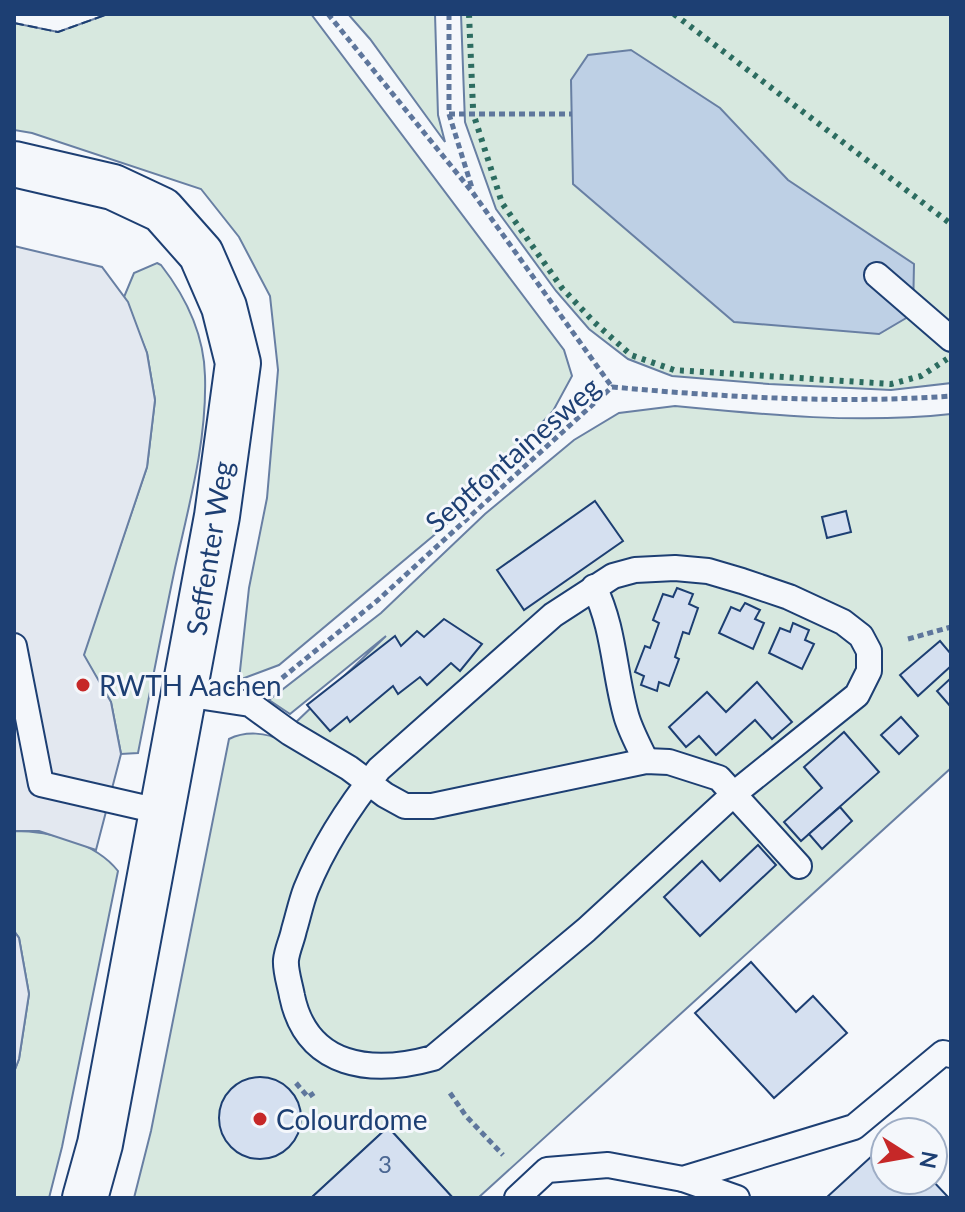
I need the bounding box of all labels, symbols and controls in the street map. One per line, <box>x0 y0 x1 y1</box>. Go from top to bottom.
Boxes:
street label: Septfontainesweg <box>418 369 606 539</box>
street label: Seffenter Weg <box>178 458 240 638</box>
place label: RWTH Aachen <box>99 668 282 702</box>
marker: RWTH Aachen <box>74 676 92 694</box>
place label: Colourdome <box>276 1102 427 1136</box>
marker: Colourdome <box>251 1110 269 1128</box>
north arrow <box>869 1116 949 1196</box>
house number: 3 <box>378 1149 392 1178</box>
text: N <box>914 1149 944 1171</box>

